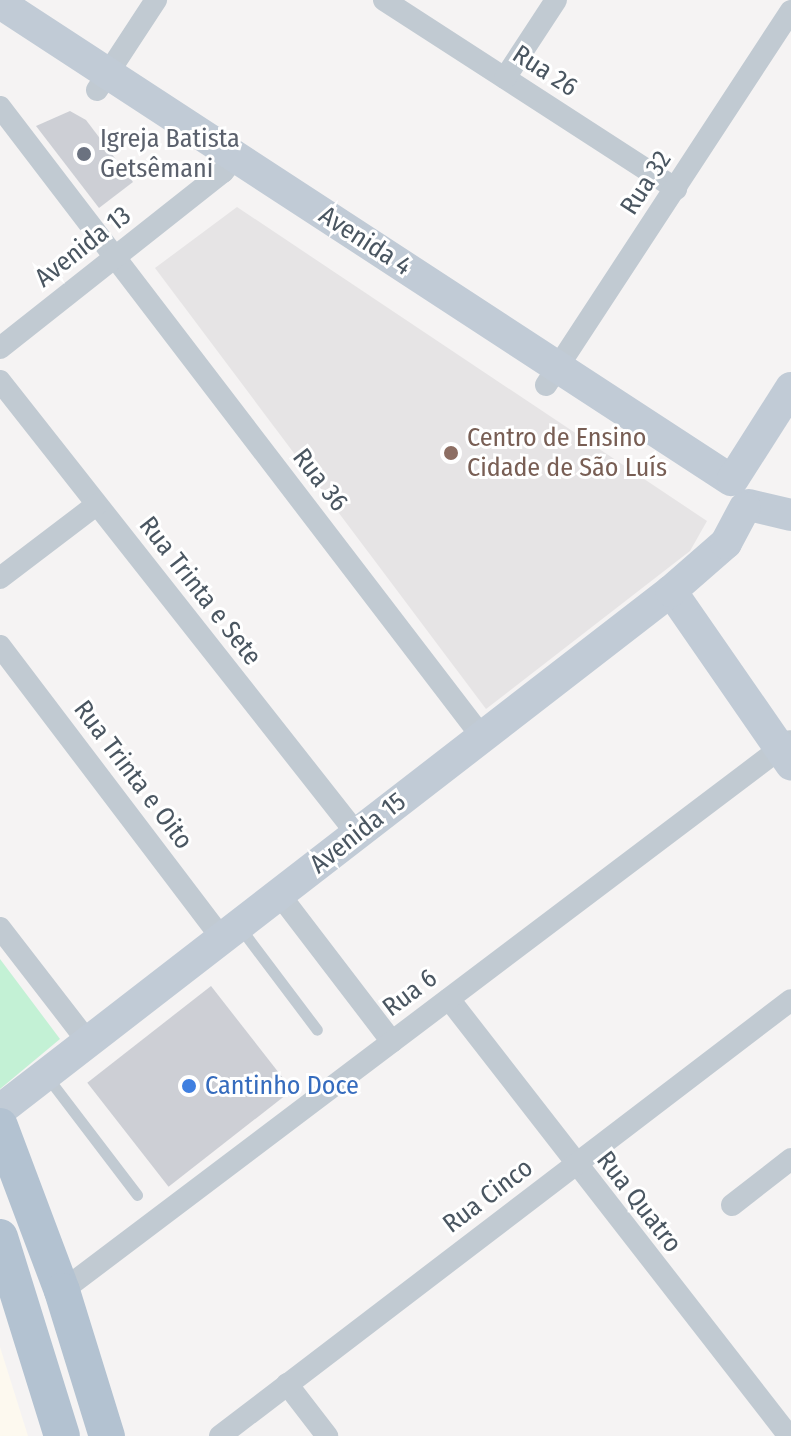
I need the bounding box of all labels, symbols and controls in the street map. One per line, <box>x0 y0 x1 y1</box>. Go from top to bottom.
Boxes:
street label: Rua 26 <box>507 39 583 103</box>
place label: Igreja Batista Getsêmani <box>100 123 240 184</box>
marker: Igreja Batista Getsêmani <box>75 145 93 163</box>
street label: Rua 32 <box>614 145 678 221</box>
street label: Avenida 13 <box>29 200 137 294</box>
street label: Avenida 4 <box>313 200 417 282</box>
place label: Centro de Ensino Cidade de São Luís <box>467 422 667 484</box>
street label: Rua 36 <box>286 442 354 518</box>
marker: Centro de Ensino Cidade de São Luís <box>442 444 460 462</box>
street label: Rua Trinta e Sete <box>132 510 268 672</box>
street label: Rua Trinta e Oito <box>67 695 199 855</box>
street label: Avenida 15 <box>304 786 412 880</box>
street label: Rua 6 <box>377 963 443 1023</box>
place label: Cantinho Doce <box>205 1070 359 1102</box>
marker: Cantinho Doce <box>180 1077 198 1095</box>
street label: Rua Quatro <box>590 1145 688 1259</box>
street label: Rua Cinco <box>437 1152 539 1240</box>

